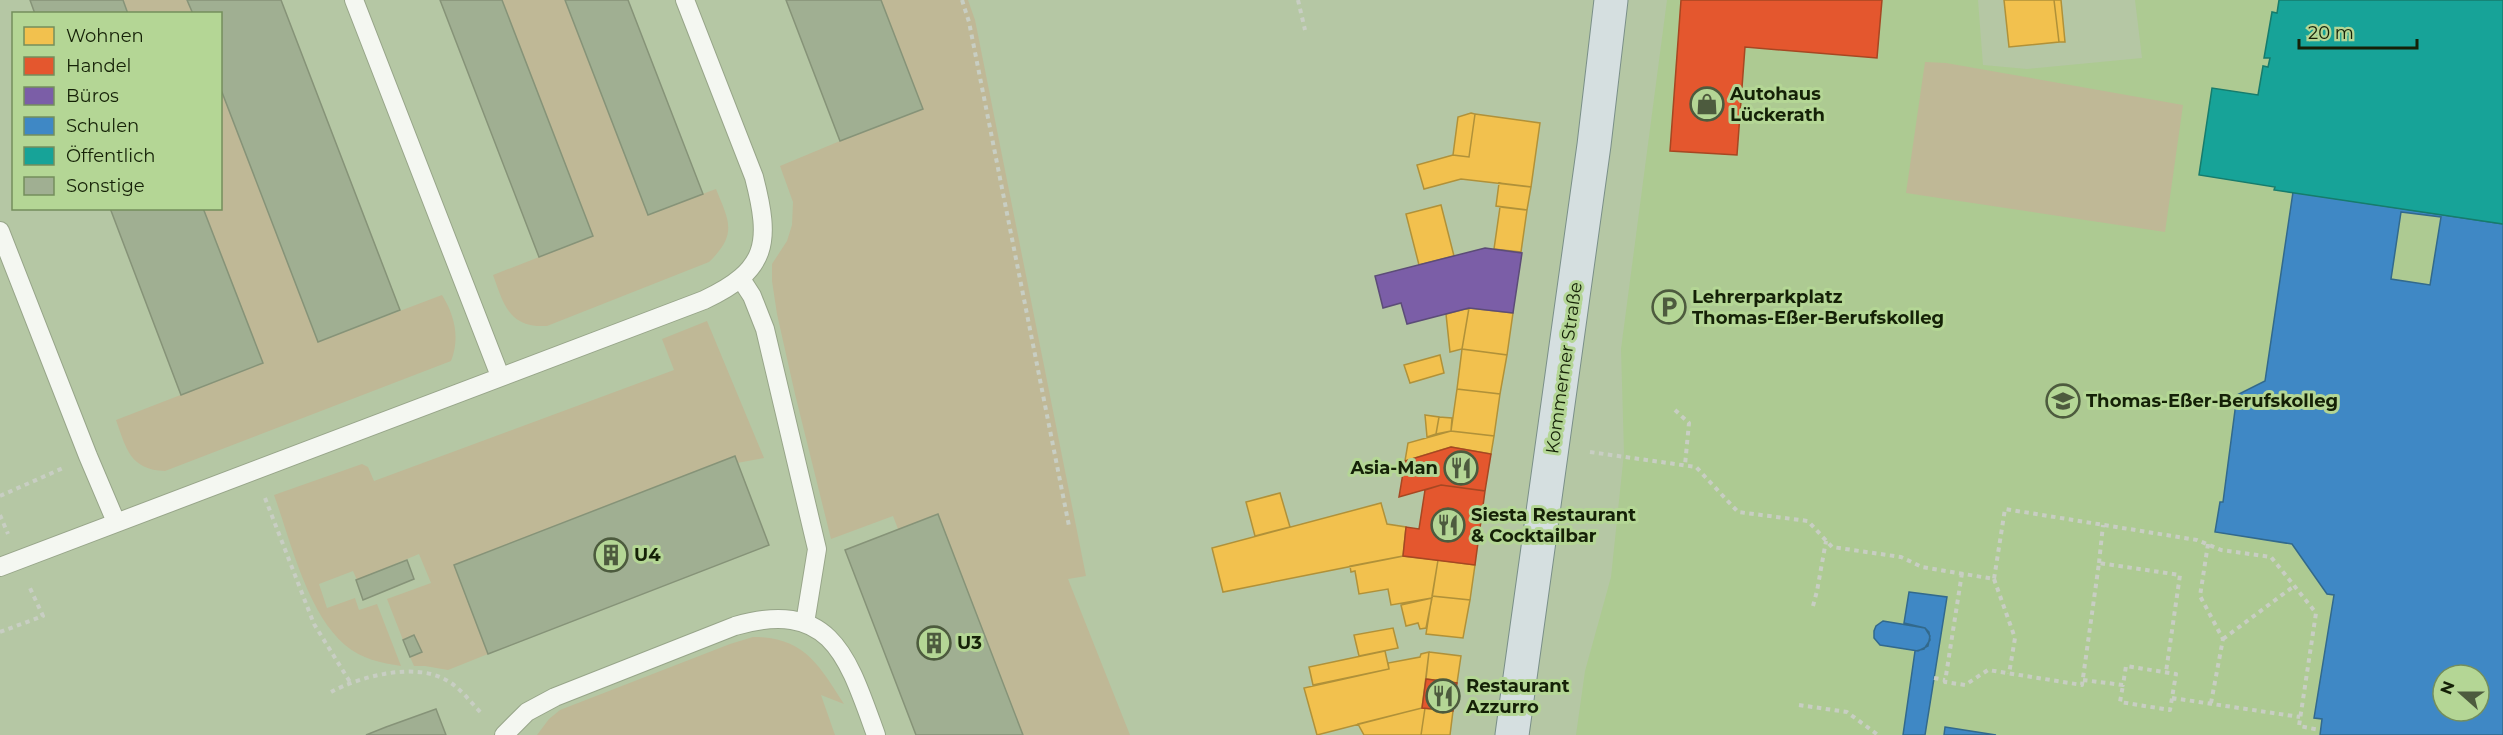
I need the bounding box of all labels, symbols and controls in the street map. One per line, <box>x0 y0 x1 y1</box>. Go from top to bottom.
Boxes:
legend <box>12 12 222 210</box>
scale bar <box>2299 12 2418 50</box>
text: 20 m <box>2308 22 2354 44</box>
text: Wohnen <box>66 25 144 47</box>
text: Handel <box>66 55 131 77</box>
place label: Autohaus Lückerath <box>1729 83 1825 126</box>
text: Büros <box>66 85 119 107</box>
shop icon: Autohaus Lückerath <box>1689 86 1725 122</box>
text: Schulen <box>66 115 139 137</box>
text: Öffentlich <box>66 145 155 167</box>
text: Sonstige <box>66 175 145 197</box>
street label: Kommerner Straße <box>1541 281 1587 455</box>
place label: Lehrerparkplatz Thomas-Eßer-Berufskolleg <box>1692 286 1944 329</box>
parking icon: Lehrerparkplatz Thomas-Eßer-Berufskolleg <box>1651 289 1687 325</box>
school or university icon: Thomas-Eßer-Berufskolleg <box>2045 383 2081 419</box>
place label: Thomas-Eßer-Berufskolleg <box>2086 390 2338 412</box>
restaurant icon: Asia-Man <box>1443 450 1479 486</box>
place label: Asia-Man <box>1350 457 1438 479</box>
place label: Siesta Restaurant & Cocktailbar <box>1471 504 1636 547</box>
restaurant icon: Siesta Restaurant & Cocktailbar <box>1430 507 1466 543</box>
building icon: U4 <box>593 537 629 573</box>
place label: U4 <box>634 544 661 566</box>
building icon: U3 <box>916 625 952 661</box>
place label: U3 <box>957 632 982 654</box>
north arrow <box>2431 663 2491 723</box>
place label: Restaurant Azzurro <box>1465 675 1570 718</box>
restaurant icon: Restaurant Azzurro <box>1425 678 1461 714</box>
text: N <box>2436 678 2459 697</box>

